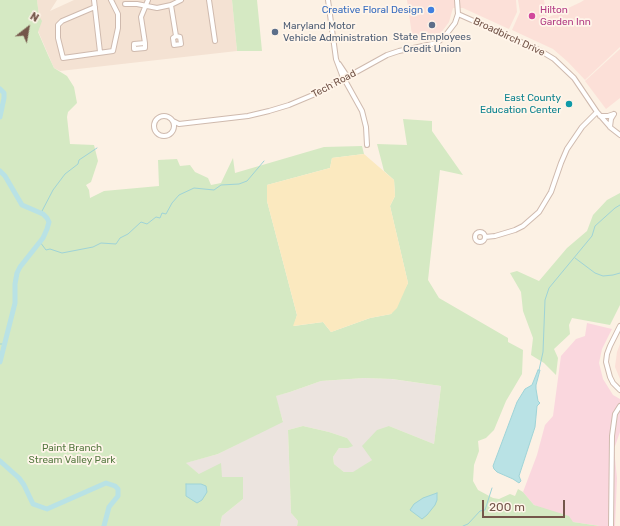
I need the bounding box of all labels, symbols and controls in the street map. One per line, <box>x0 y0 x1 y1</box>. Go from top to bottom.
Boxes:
place label: Creative Floral Design <box>322 4 423 16</box>
place label: Hilton Garden Inn <box>540 4 591 28</box>
marker: Creative Floral Design <box>426 5 436 15</box>
north arrow <box>8 8 48 48</box>
text: N <box>28 10 41 25</box>
marker: Hilton Garden Inn <box>527 11 537 21</box>
street label: Broadbirch Drive <box>471 15 547 59</box>
place label: Maryland Motor Vehicle Administration <box>283 20 388 44</box>
marker: State Employees Credit Union <box>427 20 437 30</box>
marker: Maryland Motor Vehicle Administration <box>270 27 280 37</box>
place label: State Employees Credit Union <box>393 31 471 54</box>
street label: Tech Road <box>310 67 358 101</box>
place label: East County Education Center <box>480 92 561 116</box>
marker: East County Education Center <box>564 99 574 109</box>
park label: Paint Branch Stream Valley Park <box>29 442 115 466</box>
scale bar <box>484 492 567 518</box>
text: 200 m <box>489 500 525 514</box>

